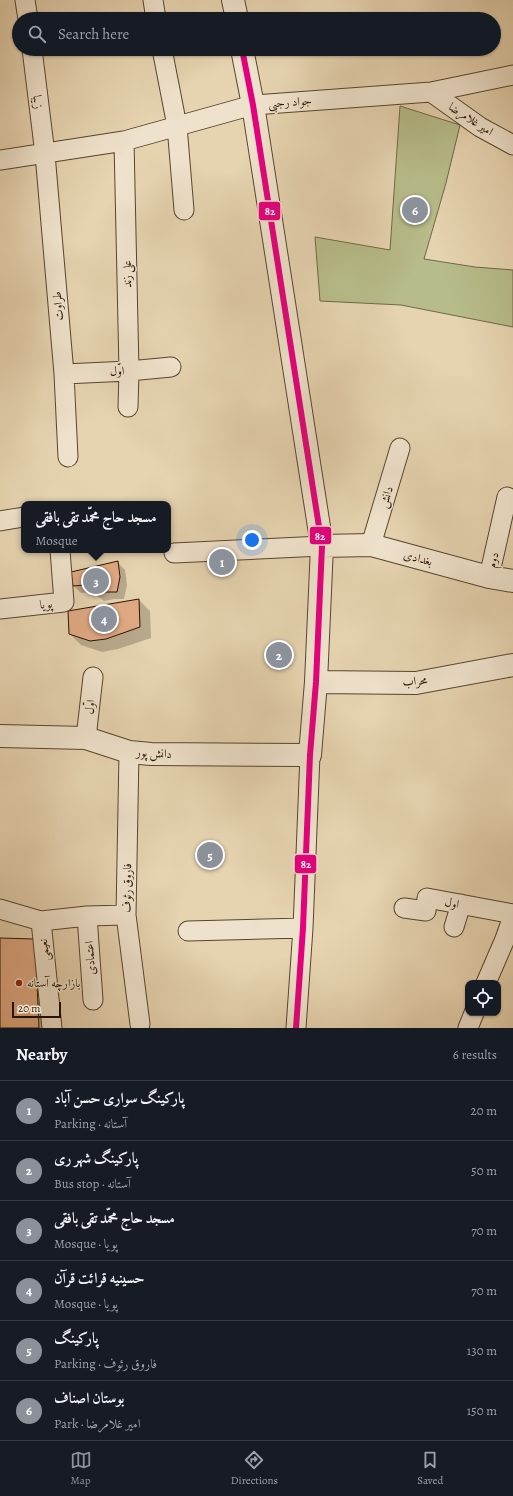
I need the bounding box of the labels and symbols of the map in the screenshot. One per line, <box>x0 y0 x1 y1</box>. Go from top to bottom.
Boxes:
street label: جواد رجبی <box>268 92 313 114</box>
street label: زیبا <box>29 94 47 110</box>
street label: امیر غلامرضا <box>445 99 497 140</box>
pin: 6 <box>402 195 428 225</box>
line badge: 82 <box>258 201 281 221</box>
text: 82 <box>265 204 276 219</box>
street label: علی زند <box>119 260 136 288</box>
street label: طراوت <box>49 290 67 321</box>
street label: اوّل <box>109 363 125 379</box>
street label: دانش <box>375 484 398 510</box>
line badge: 82 <box>309 526 332 545</box>
text: 82 <box>315 529 326 544</box>
your location <box>242 530 262 550</box>
street label: بغدادی <box>402 546 434 570</box>
pin: 1 <box>209 547 235 577</box>
street label: دوم <box>483 551 505 570</box>
pin: 3 <box>83 566 109 596</box>
street label: پویا <box>39 595 54 614</box>
pin: 4 <box>91 604 117 634</box>
pin: 2 <box>266 640 292 670</box>
street label: محراب <box>402 672 429 690</box>
street label: اوّل <box>81 698 99 715</box>
street label: دانش پور <box>135 744 172 763</box>
pin: 5 <box>197 840 223 870</box>
line badge: 82 <box>294 854 317 874</box>
text: 82 <box>301 857 312 872</box>
street label: فاروق رئوف <box>119 863 135 913</box>
street label: اول <box>443 894 461 912</box>
street label: نعیمی <box>35 938 54 962</box>
street label: اعتمادی <box>81 940 99 976</box>
place label: بازارچه آستانه <box>27 975 80 992</box>
marker: بازارچه آستانه <box>14 978 24 988</box>
scale bar <box>12 1000 61 1019</box>

